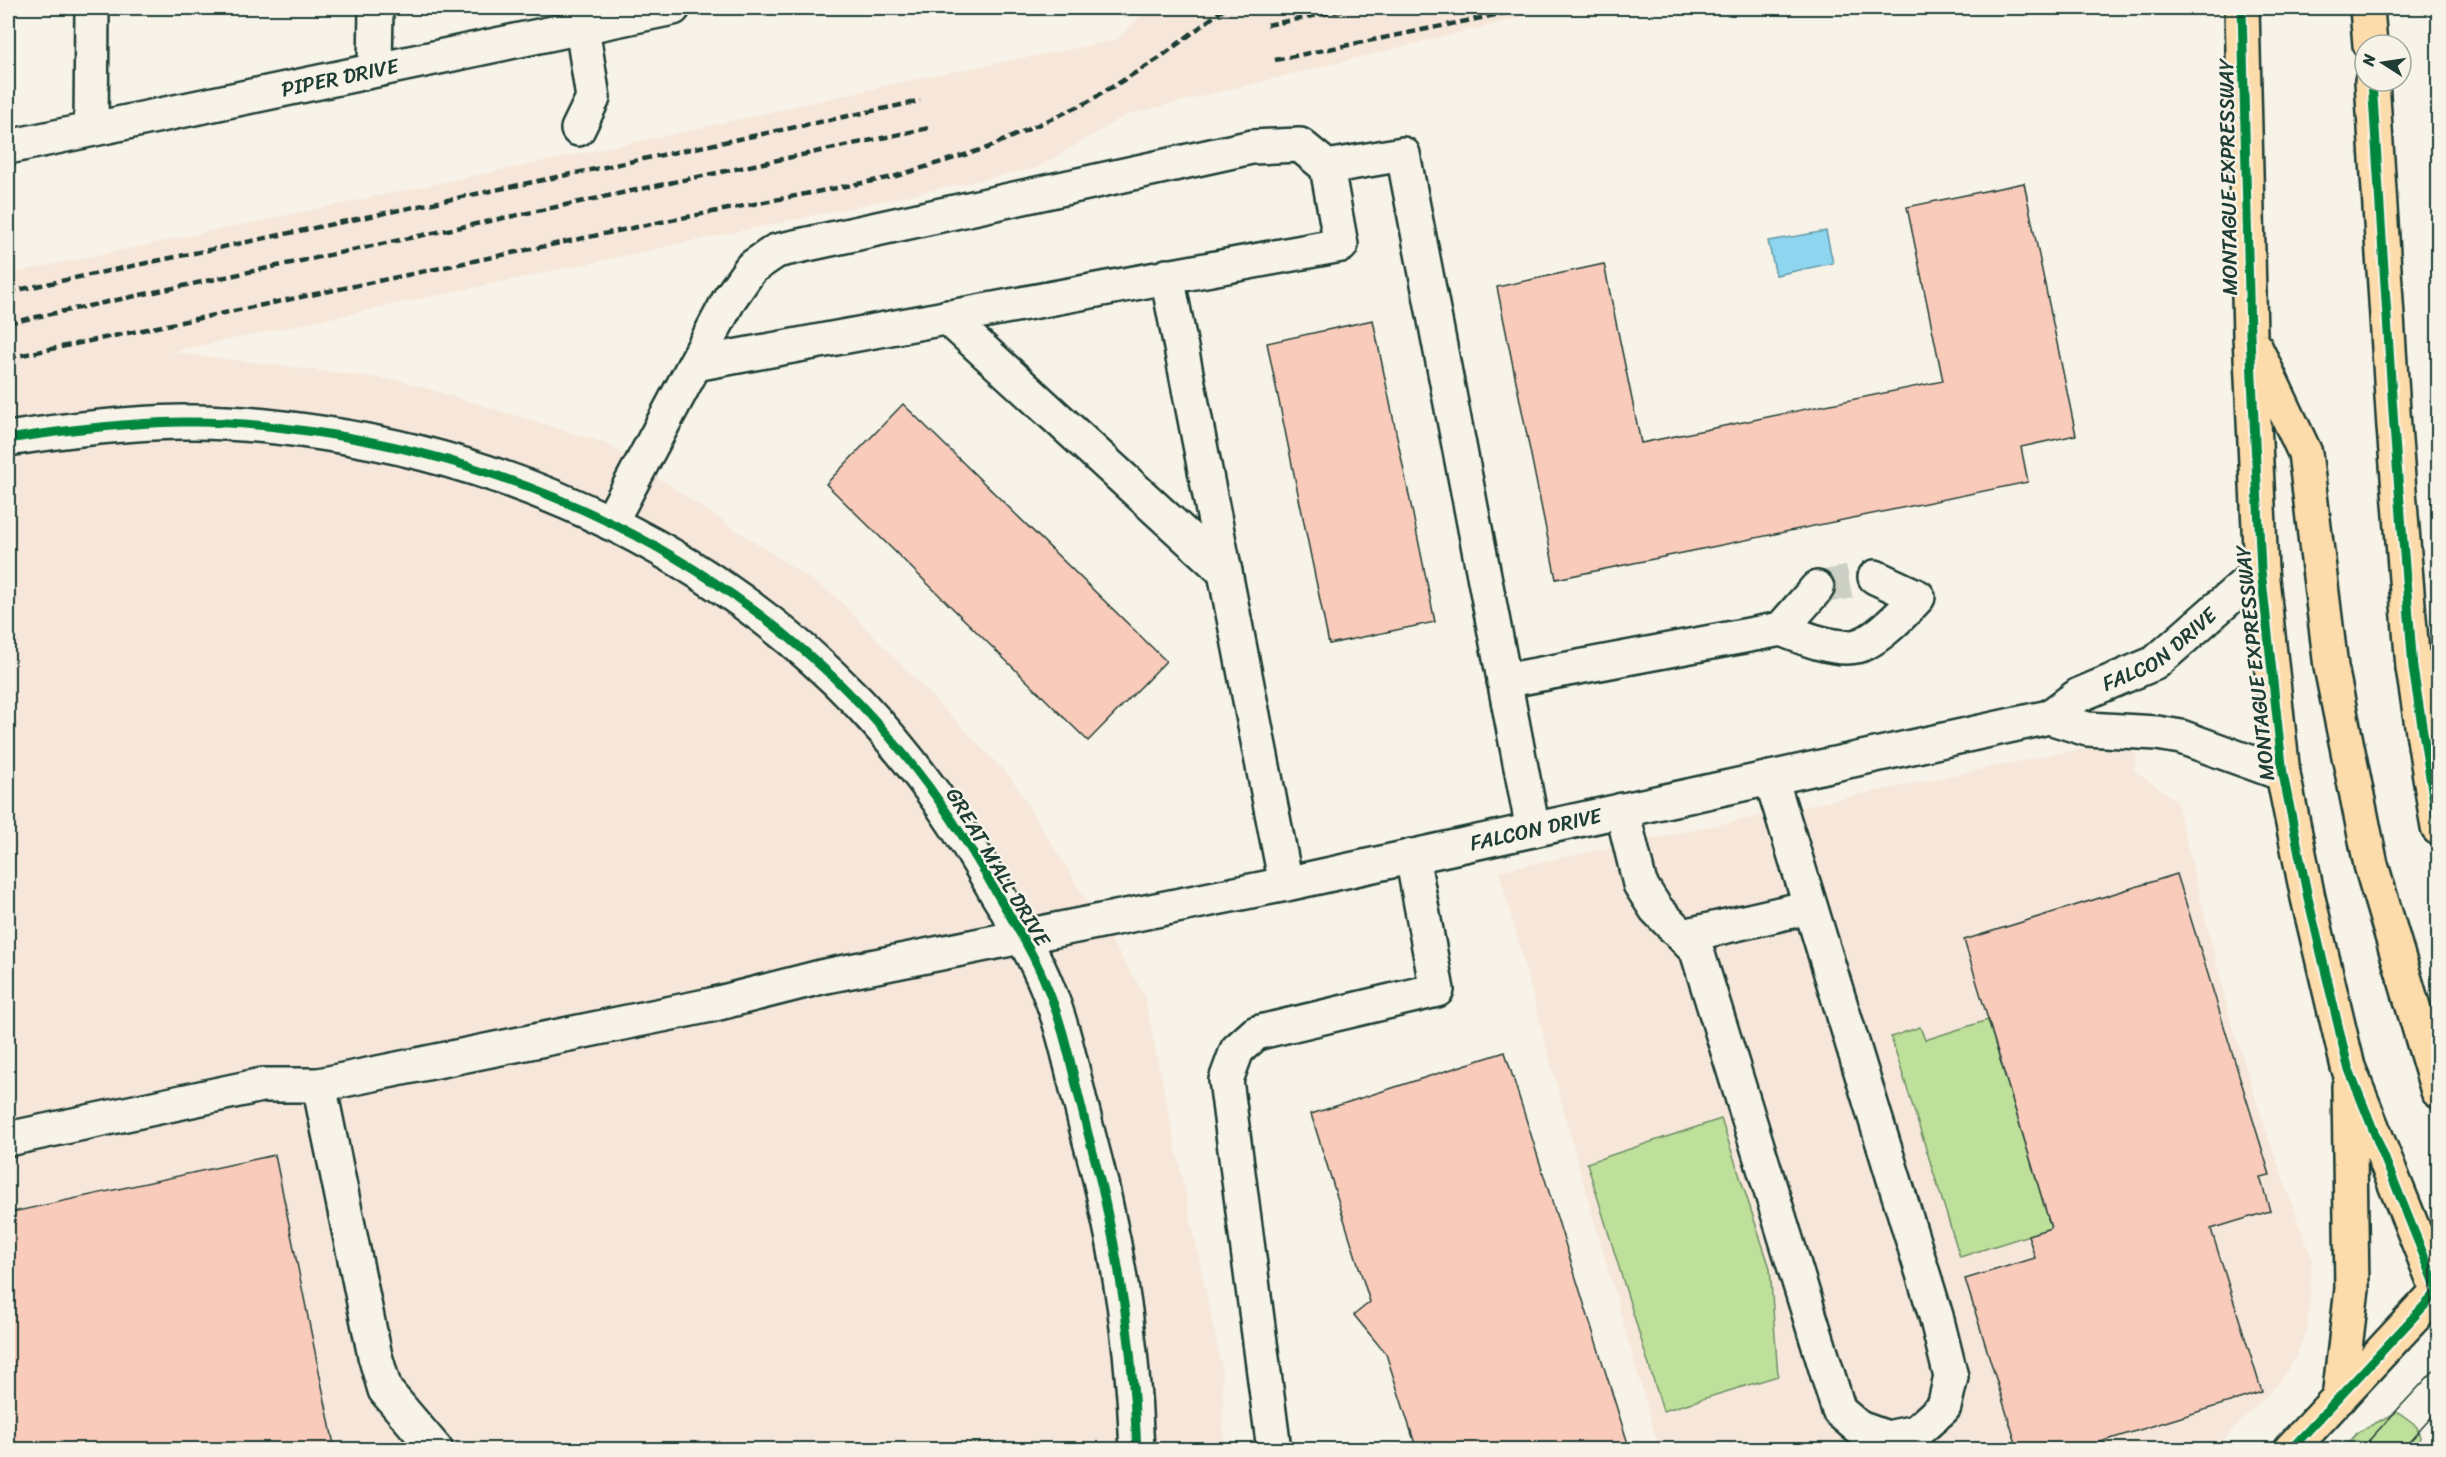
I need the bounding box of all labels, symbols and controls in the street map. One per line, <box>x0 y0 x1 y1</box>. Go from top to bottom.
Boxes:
north arrow <box>2353 33 2413 93</box>
street label: PIPER DRIVE <box>278 47 403 108</box>
text: N <box>2353 51 2384 69</box>
street label: MONTAGUE EXPRESSWAY <box>2207 57 2249 296</box>
street label: MONTAGUE EXPRESSWAY <box>2224 542 2286 783</box>
street label: FALCON DRIVE <box>2096 597 2227 702</box>
street label: GREAT MALL DRIVE <box>935 780 1061 955</box>
street label: FALCON DRIVE <box>1466 796 1606 862</box>

